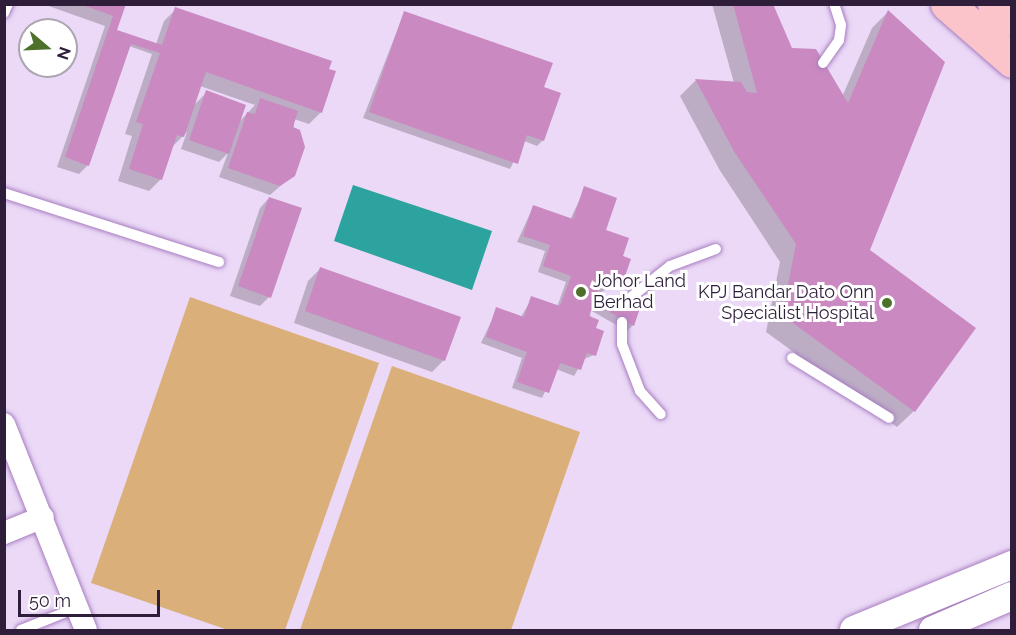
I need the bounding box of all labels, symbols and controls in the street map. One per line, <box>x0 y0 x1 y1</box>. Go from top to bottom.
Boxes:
north arrow <box>18 18 78 78</box>
text: N <box>53 45 75 62</box>
place label: Johor Land Berhad <box>593 271 686 314</box>
place label: KPJ Bandar Dato Onn Specialist Hospital <box>697 282 874 324</box>
marker: Johor Land Berhad <box>574 285 588 299</box>
marker: KPJ Bandar Dato Onn Specialist Hospital <box>878 294 896 312</box>
scale bar <box>21 578 164 616</box>
text: 50 m <box>29 590 71 611</box>

